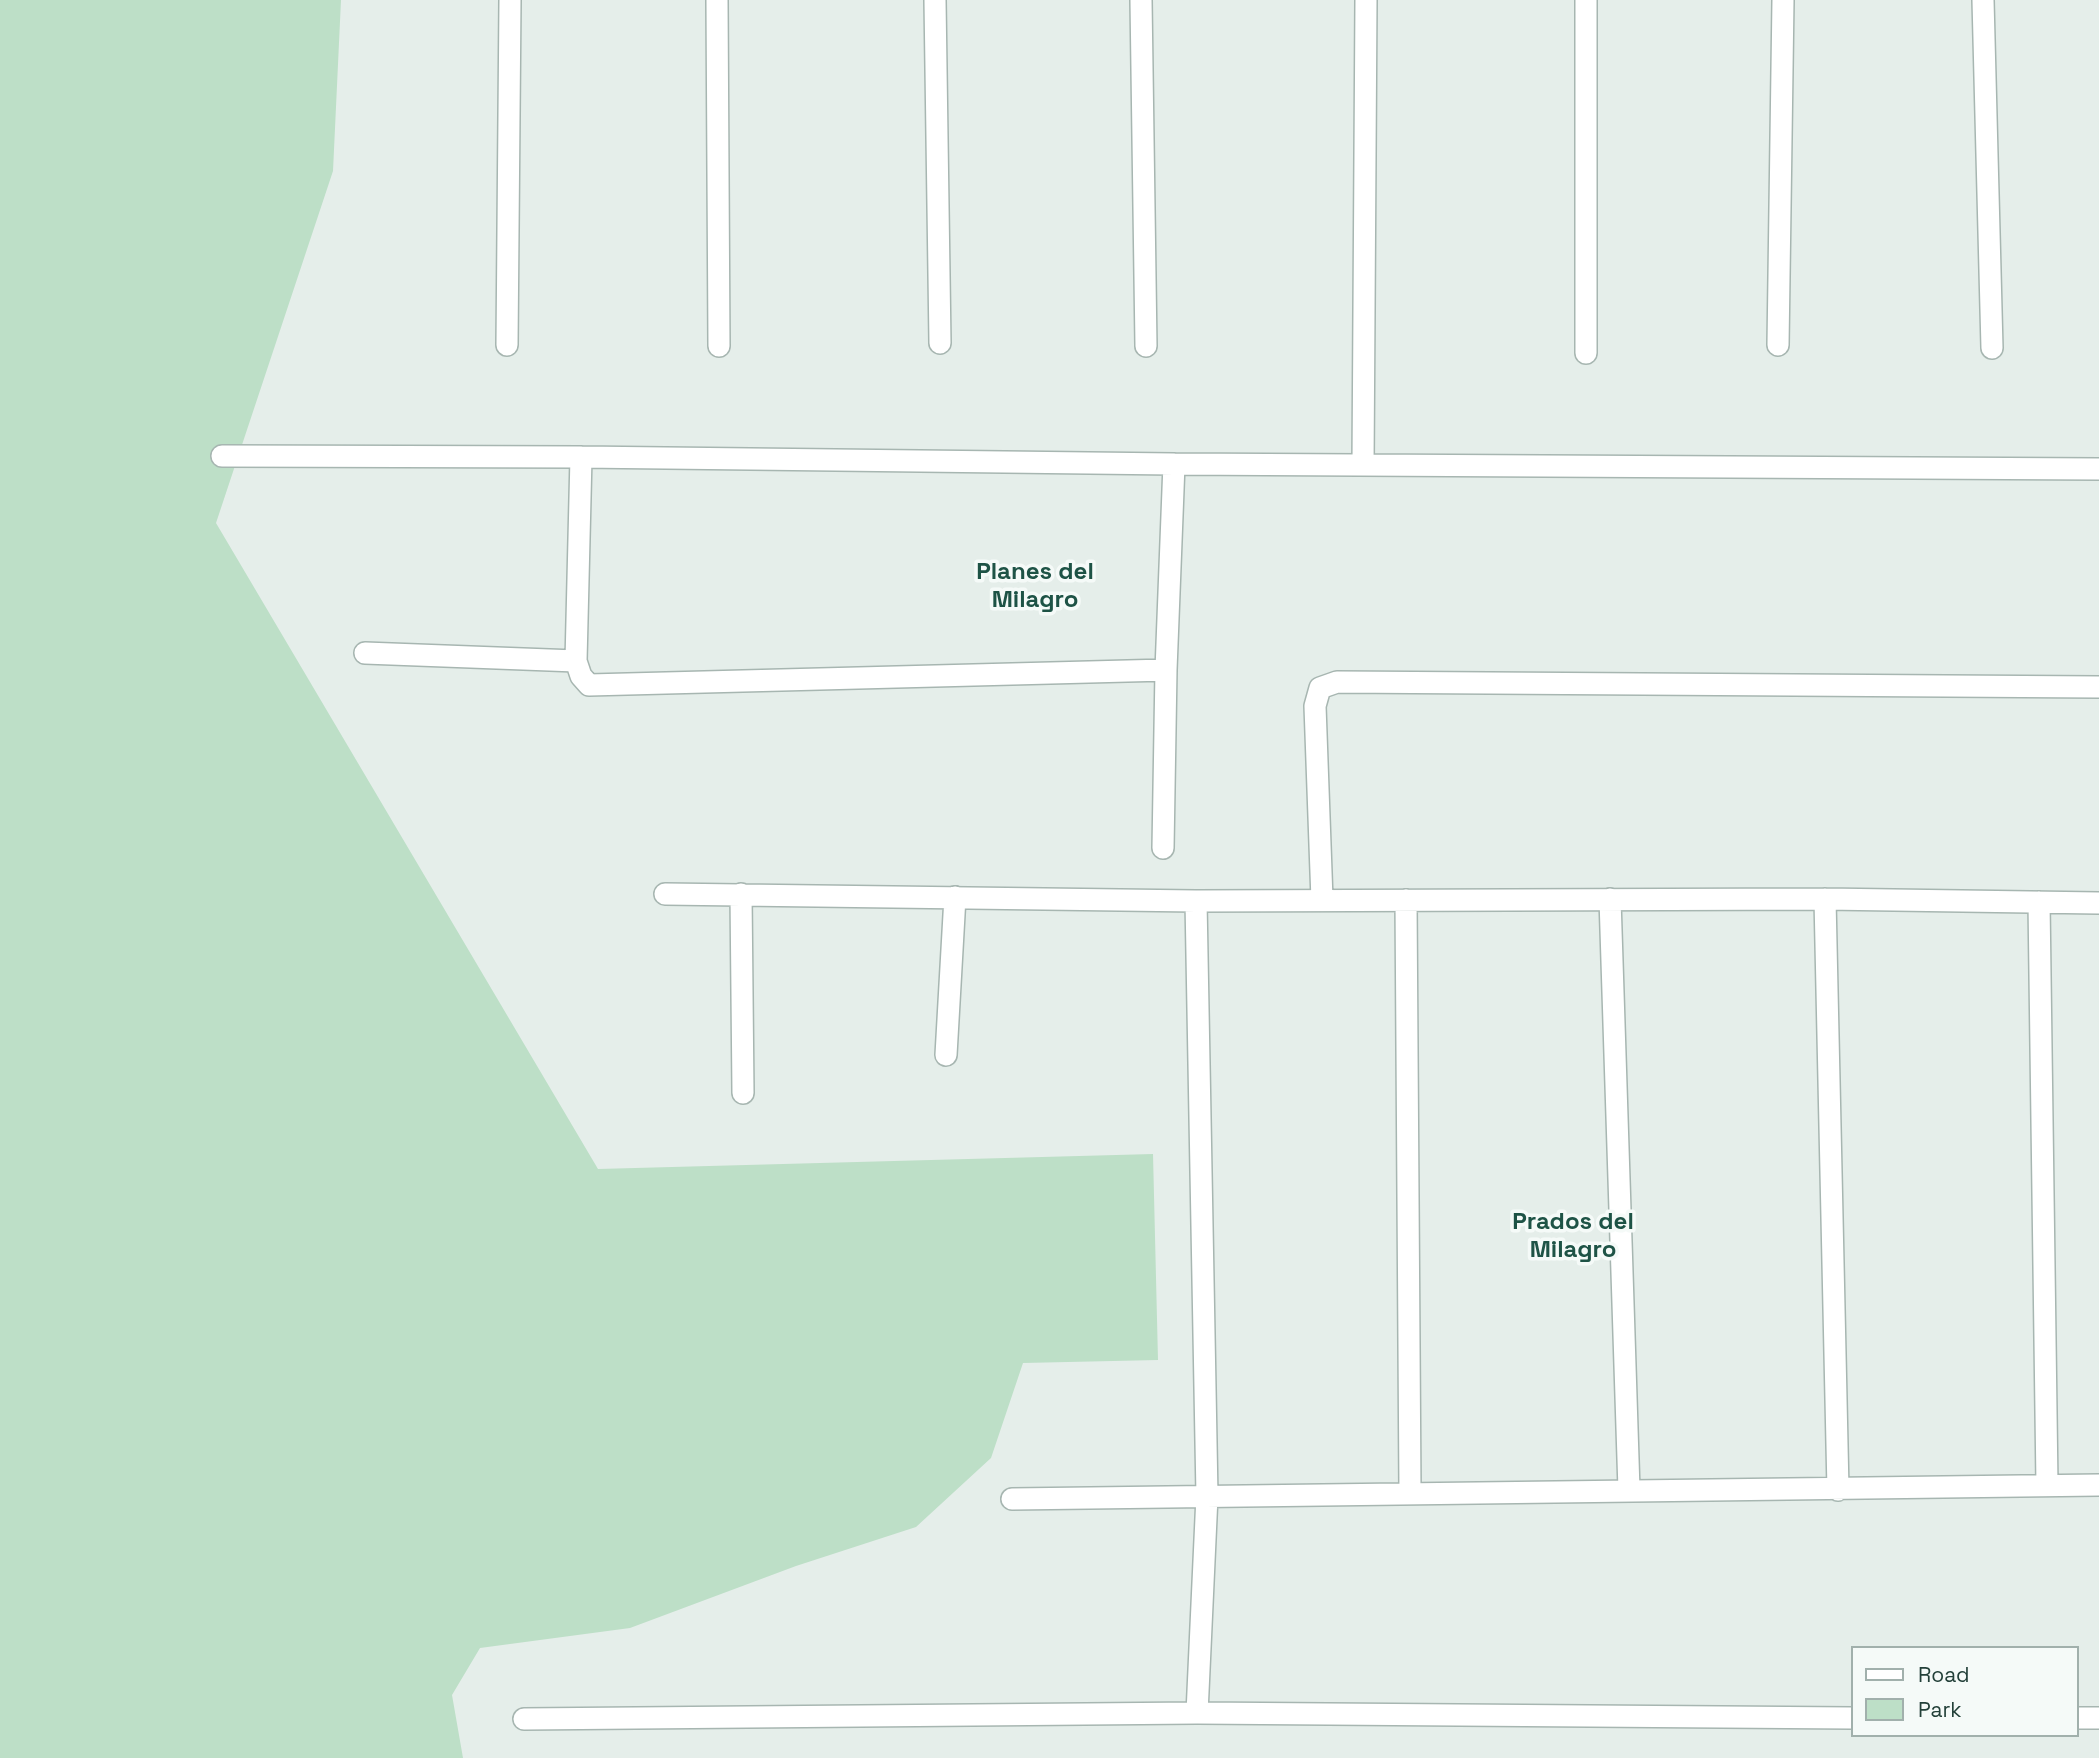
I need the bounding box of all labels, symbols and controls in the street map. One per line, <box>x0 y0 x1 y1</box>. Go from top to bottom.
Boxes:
district label: Planes del Milagro <box>976 558 1094 614</box>
district label: Prados del Milagro <box>1512 1208 1634 1264</box>
legend <box>1850 1646 2078 1737</box>
text: Road <box>1918 1661 1970 1688</box>
text: Park <box>1918 1696 1962 1723</box>

